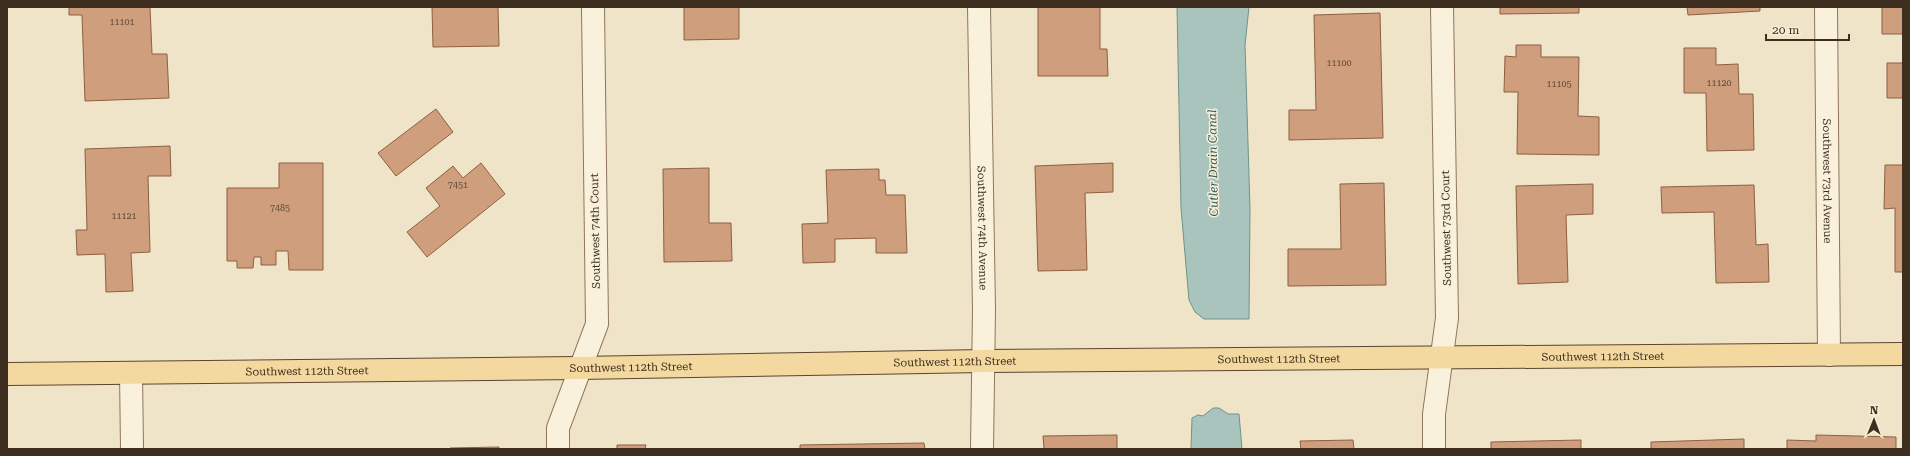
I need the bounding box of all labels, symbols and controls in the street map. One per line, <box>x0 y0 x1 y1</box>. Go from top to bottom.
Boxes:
scale bar <box>1766 16 1849 42</box>
house number: 11101 <box>109 17 135 27</box>
text: 20 m <box>1772 23 1799 37</box>
house number: 11100 <box>1326 58 1352 68</box>
house number: 11120 <box>1706 78 1732 88</box>
house number: 11105 <box>1546 79 1572 89</box>
water label: Cutler Drain Canal <box>1205 109 1221 217</box>
street label: Southwest 73rd Avenue <box>1820 118 1834 244</box>
street label: Southwest 74th Avenue <box>975 166 990 290</box>
street label: Southwest 73rd Court <box>1439 170 1454 286</box>
street label: Southwest 74th Court <box>588 173 603 289</box>
house number: 7451 <box>448 180 468 190</box>
house number: 7485 <box>270 203 290 213</box>
house number: 11121 <box>111 211 137 221</box>
street label: Southwest 112th Street <box>1541 350 1664 364</box>
street label: Southwest 112th Street <box>1217 352 1340 366</box>
street label: Southwest 112th Street <box>893 355 1016 370</box>
street label: Southwest 112th Street <box>569 360 693 375</box>
street label: Southwest 112th Street <box>245 364 369 378</box>
north arrow <box>1854 400 1894 440</box>
text: N <box>1870 404 1879 417</box>

